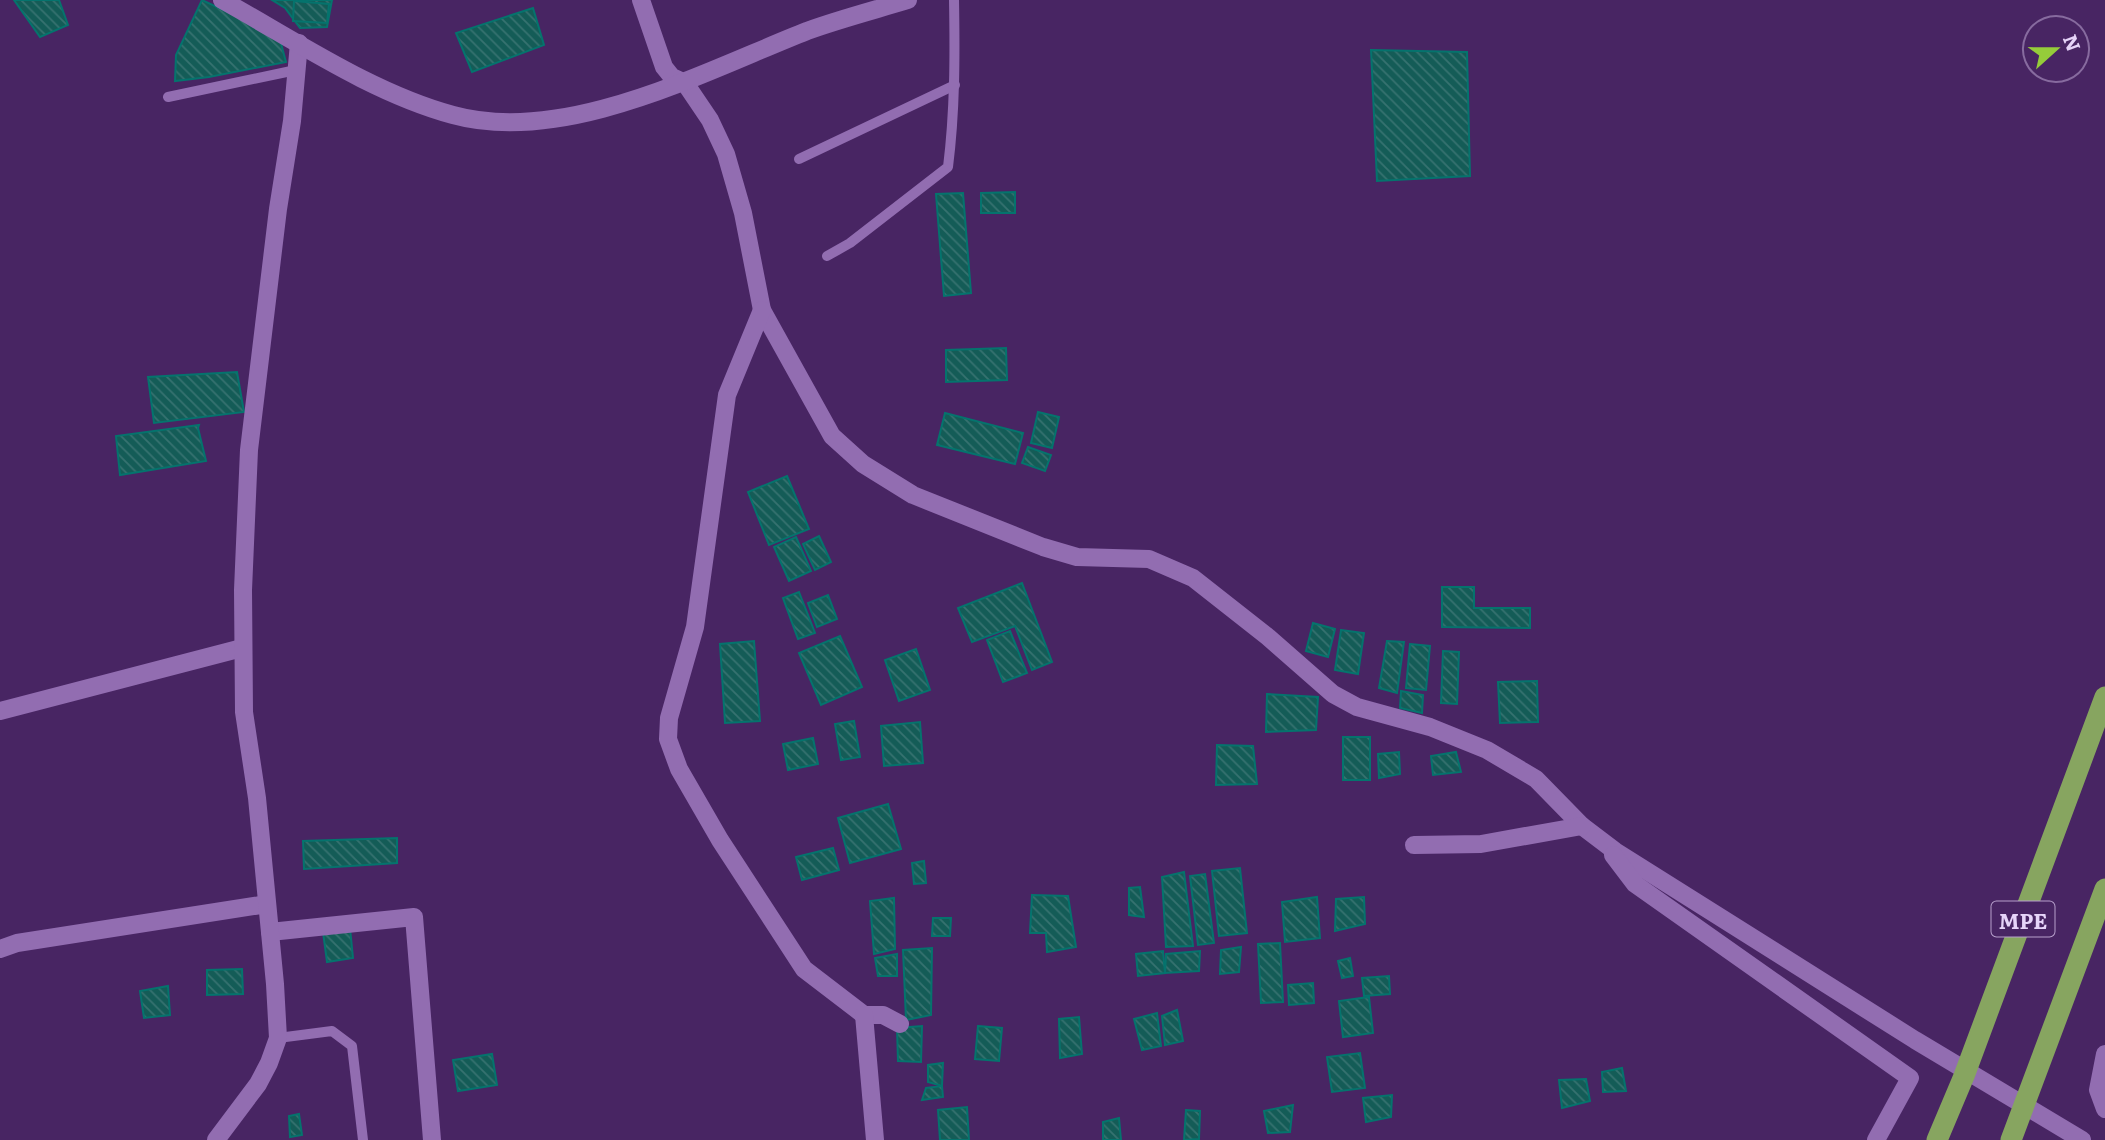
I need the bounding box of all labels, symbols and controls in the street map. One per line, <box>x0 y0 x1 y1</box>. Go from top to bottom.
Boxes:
north arrow <box>2021 14 2091 84</box>
text: N <box>2057 30 2089 55</box>
road number: MPE <box>1992 902 2054 936</box>

